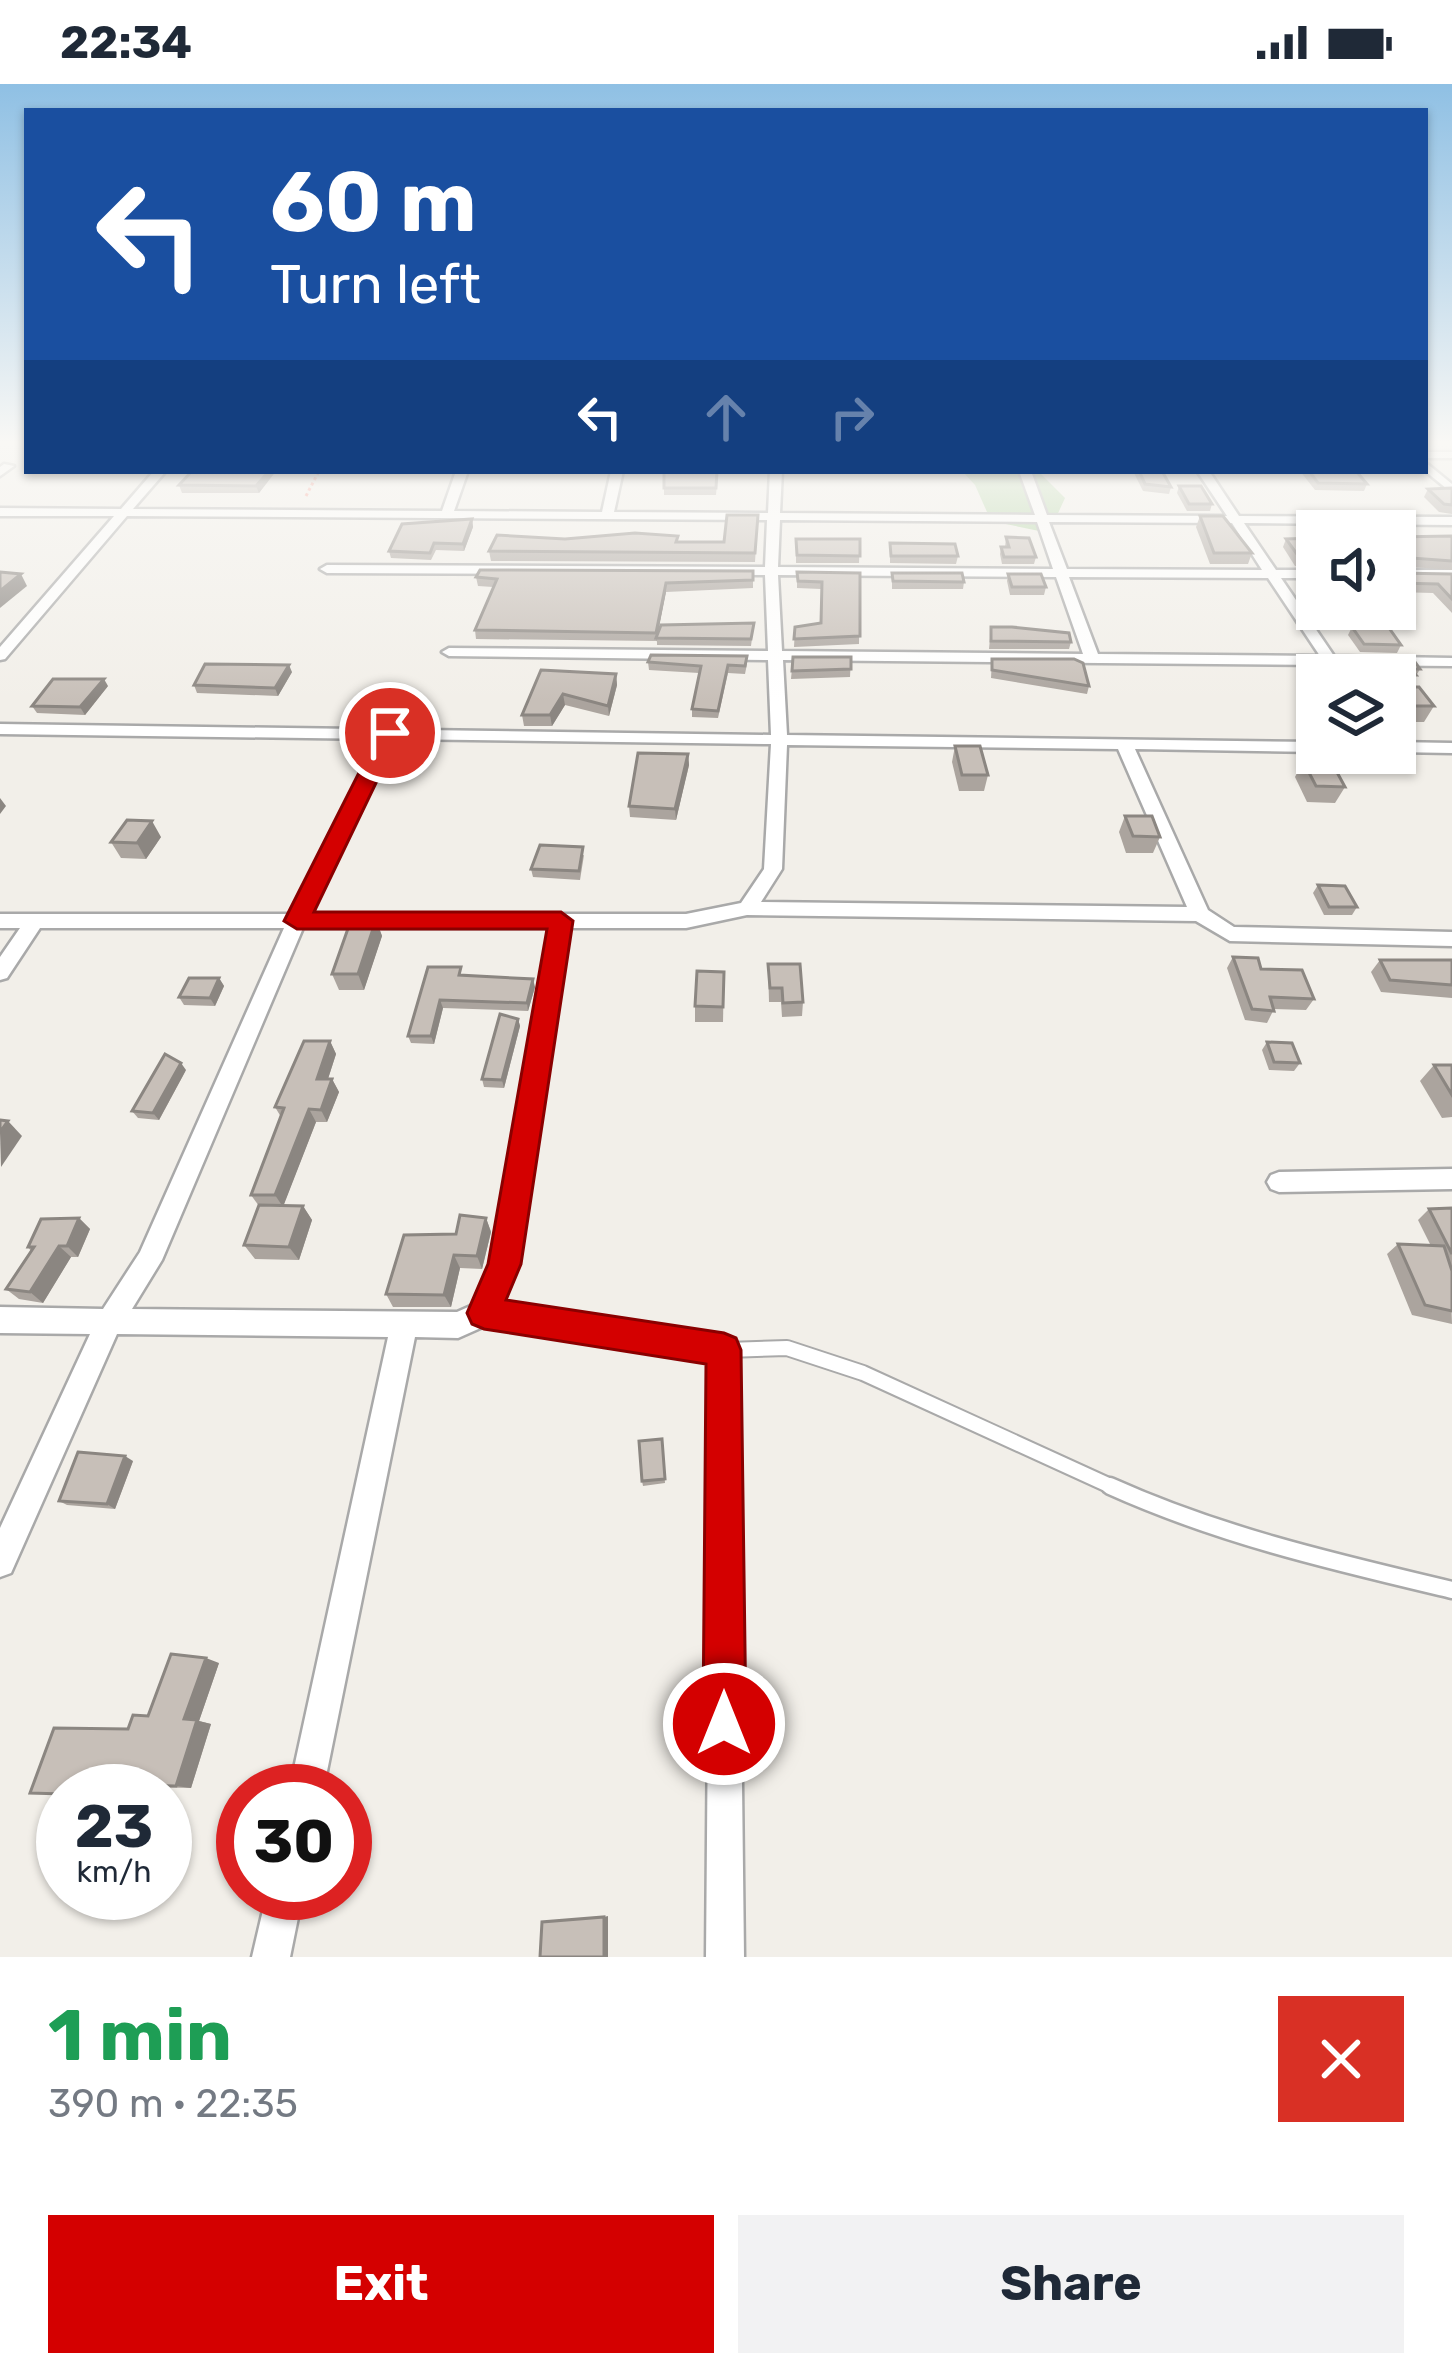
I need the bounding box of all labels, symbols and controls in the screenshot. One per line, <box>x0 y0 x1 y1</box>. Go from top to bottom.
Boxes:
text: 22:34 <box>60 16 192 69</box>
text: 60 m <box>270 152 477 252</box>
icon: left <box>72 156 228 312</box>
text: Turn left <box>270 253 481 317</box>
icon: left <box>567 384 633 450</box>
icon: ahead <box>693 384 759 450</box>
icon: right <box>819 384 885 450</box>
map controls <box>1296 510 1416 774</box>
button: sound <box>1296 510 1416 630</box>
button: layers <box>1296 654 1416 774</box>
pin <box>339 682 441 784</box>
icon: arrive <box>357 700 423 766</box>
position arrow <box>661 1661 787 1787</box>
speed limit sign: 30 <box>216 1764 372 1920</box>
text: 23 <box>75 1791 153 1862</box>
text: km/h <box>77 1854 151 1890</box>
text: 1 min <box>48 1993 232 2078</box>
button: close <box>1278 1996 1404 2122</box>
text: 390 m · 22:35 <box>48 2081 298 2127</box>
button: Exit <box>48 2215 714 2353</box>
button: Share <box>738 2215 1404 2353</box>

